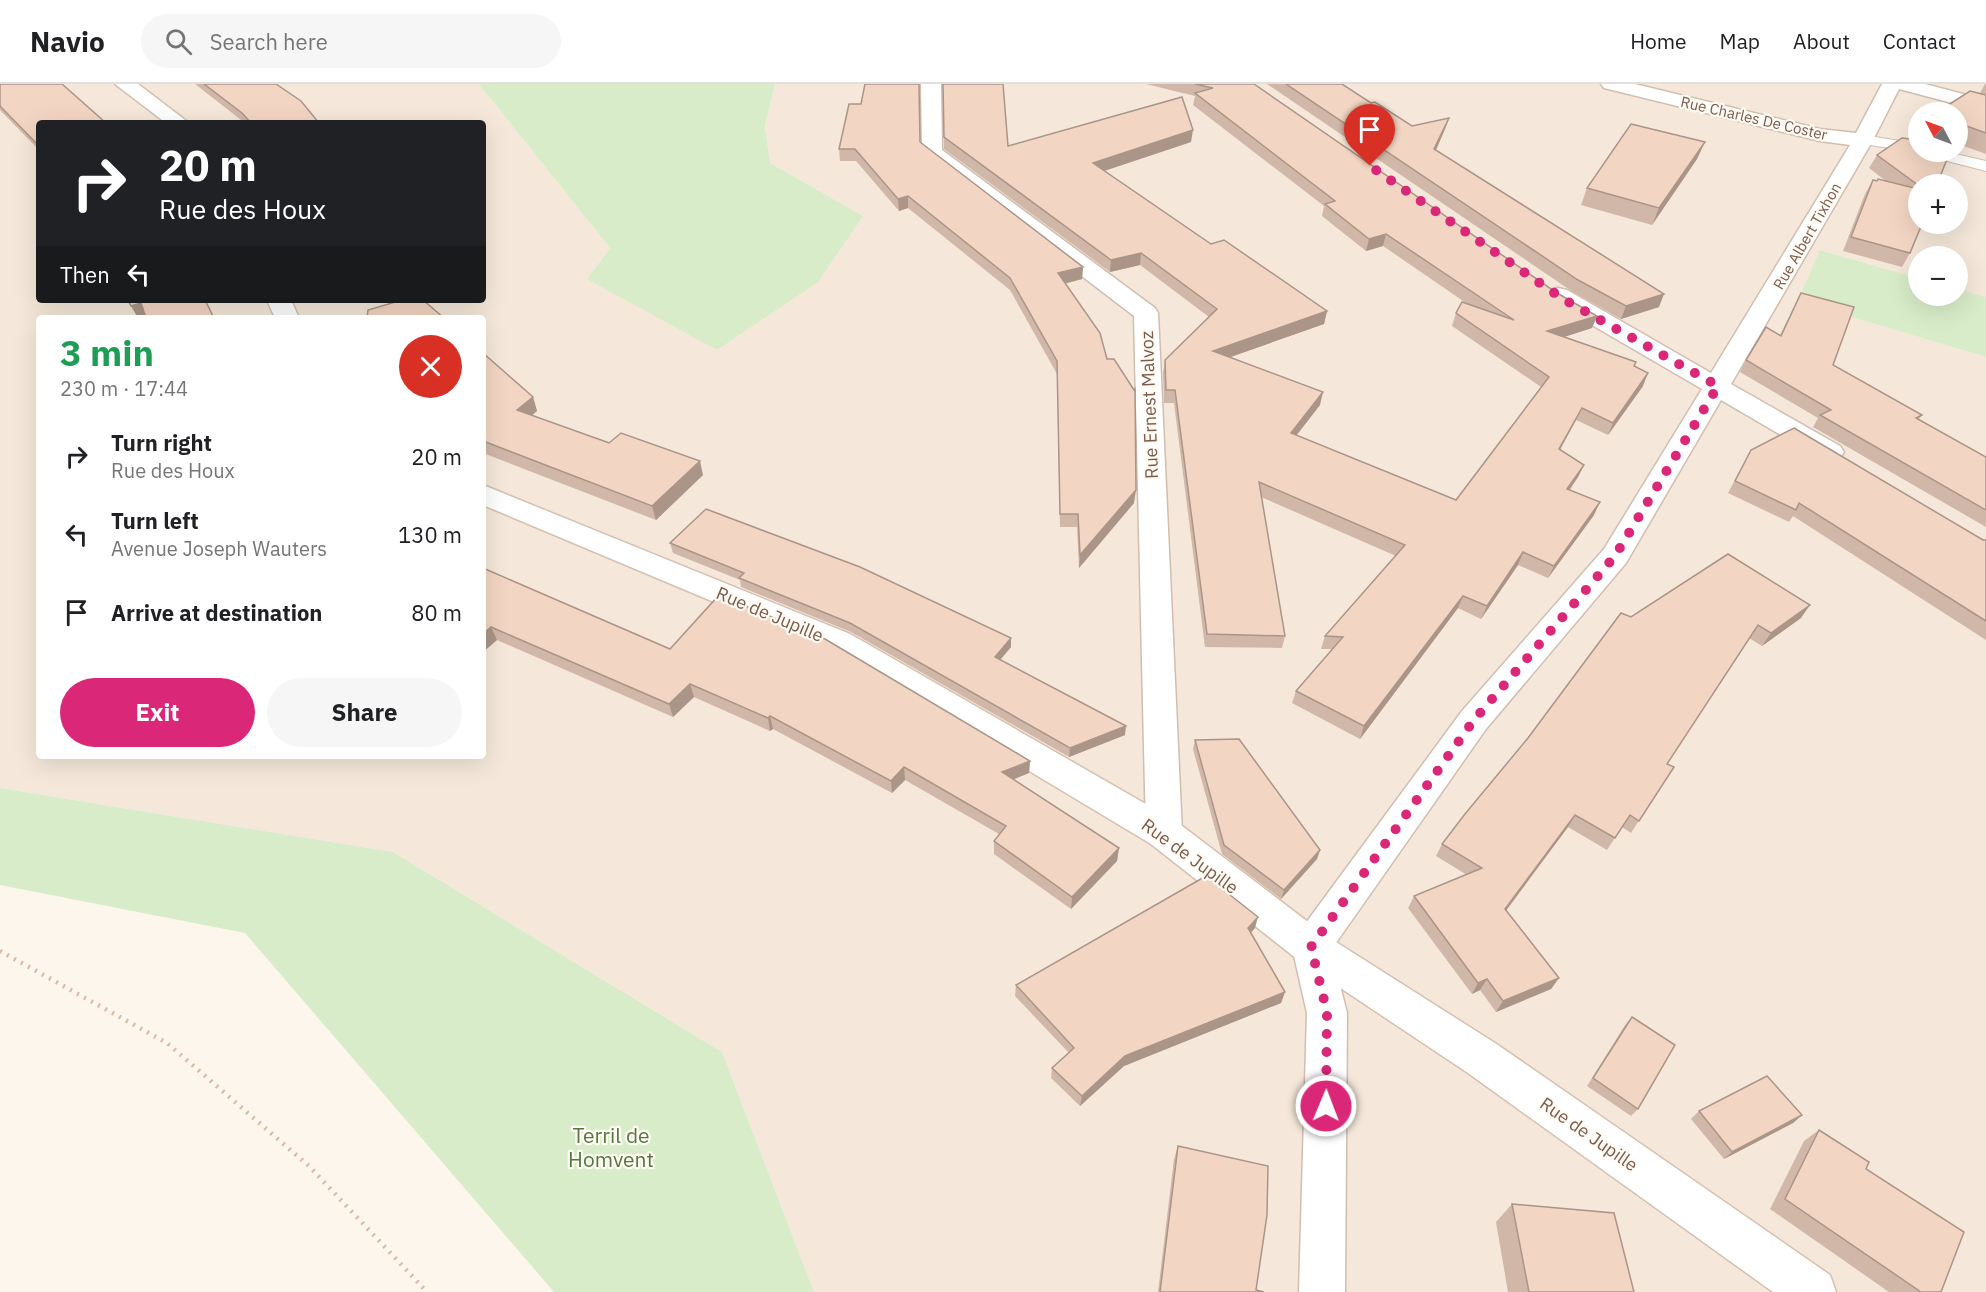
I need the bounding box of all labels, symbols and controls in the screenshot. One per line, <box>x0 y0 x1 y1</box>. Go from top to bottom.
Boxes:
search box <box>141 14 561 68</box>
text: Navio <box>30 23 105 60</box>
icon: search <box>162 25 195 58</box>
text: Search here <box>210 27 328 56</box>
text: Home <box>1630 27 1687 55</box>
text: Map <box>1720 27 1760 55</box>
text: About <box>1793 27 1850 55</box>
text: Contact <box>1883 27 1956 55</box>
street label: Rue Charles De Coster <box>1679 92 1830 144</box>
north arrow <box>1908 102 1968 162</box>
map controls <box>1908 102 1968 306</box>
pin <box>1344 104 1395 166</box>
icon: arrive <box>1353 113 1386 146</box>
text: 20 m <box>159 138 257 193</box>
icon: right <box>60 144 138 222</box>
button: + <box>1908 174 1968 234</box>
street label: Rue Albert Tixhon <box>1769 179 1845 293</box>
text: Rue des Houx <box>159 191 326 226</box>
button: − <box>1908 246 1968 306</box>
icon: left <box>122 258 155 291</box>
text: Then <box>60 260 110 289</box>
text: 3 min <box>60 329 154 376</box>
street label: Rue Ernest Malvoz <box>1135 330 1163 480</box>
button: close <box>399 335 462 398</box>
text: 230 m · 17:44 <box>60 375 188 402</box>
text: Turn right <box>111 428 212 457</box>
icon: right <box>60 440 93 473</box>
text: 20 m <box>411 442 462 471</box>
text: Rue des Houx <box>111 457 235 484</box>
text: Turn left <box>111 506 199 535</box>
icon: left <box>60 518 93 551</box>
text: 130 m <box>398 520 462 549</box>
text: Avenue Joseph Wauters <box>111 535 327 562</box>
street label: Rue de Jupille <box>713 581 827 647</box>
icon: arrive <box>60 596 93 629</box>
text: Arrive at destination <box>111 598 322 627</box>
text: 80 m <box>411 598 462 627</box>
button: Exit <box>60 678 255 747</box>
button: Share <box>267 678 462 747</box>
street label: Rue de Jupille <box>1137 813 1243 899</box>
position arrow <box>1294 1074 1358 1138</box>
street label: Rue de Jupille <box>1536 1092 1643 1176</box>
park label: Terril de Homvent <box>568 1121 654 1173</box>

